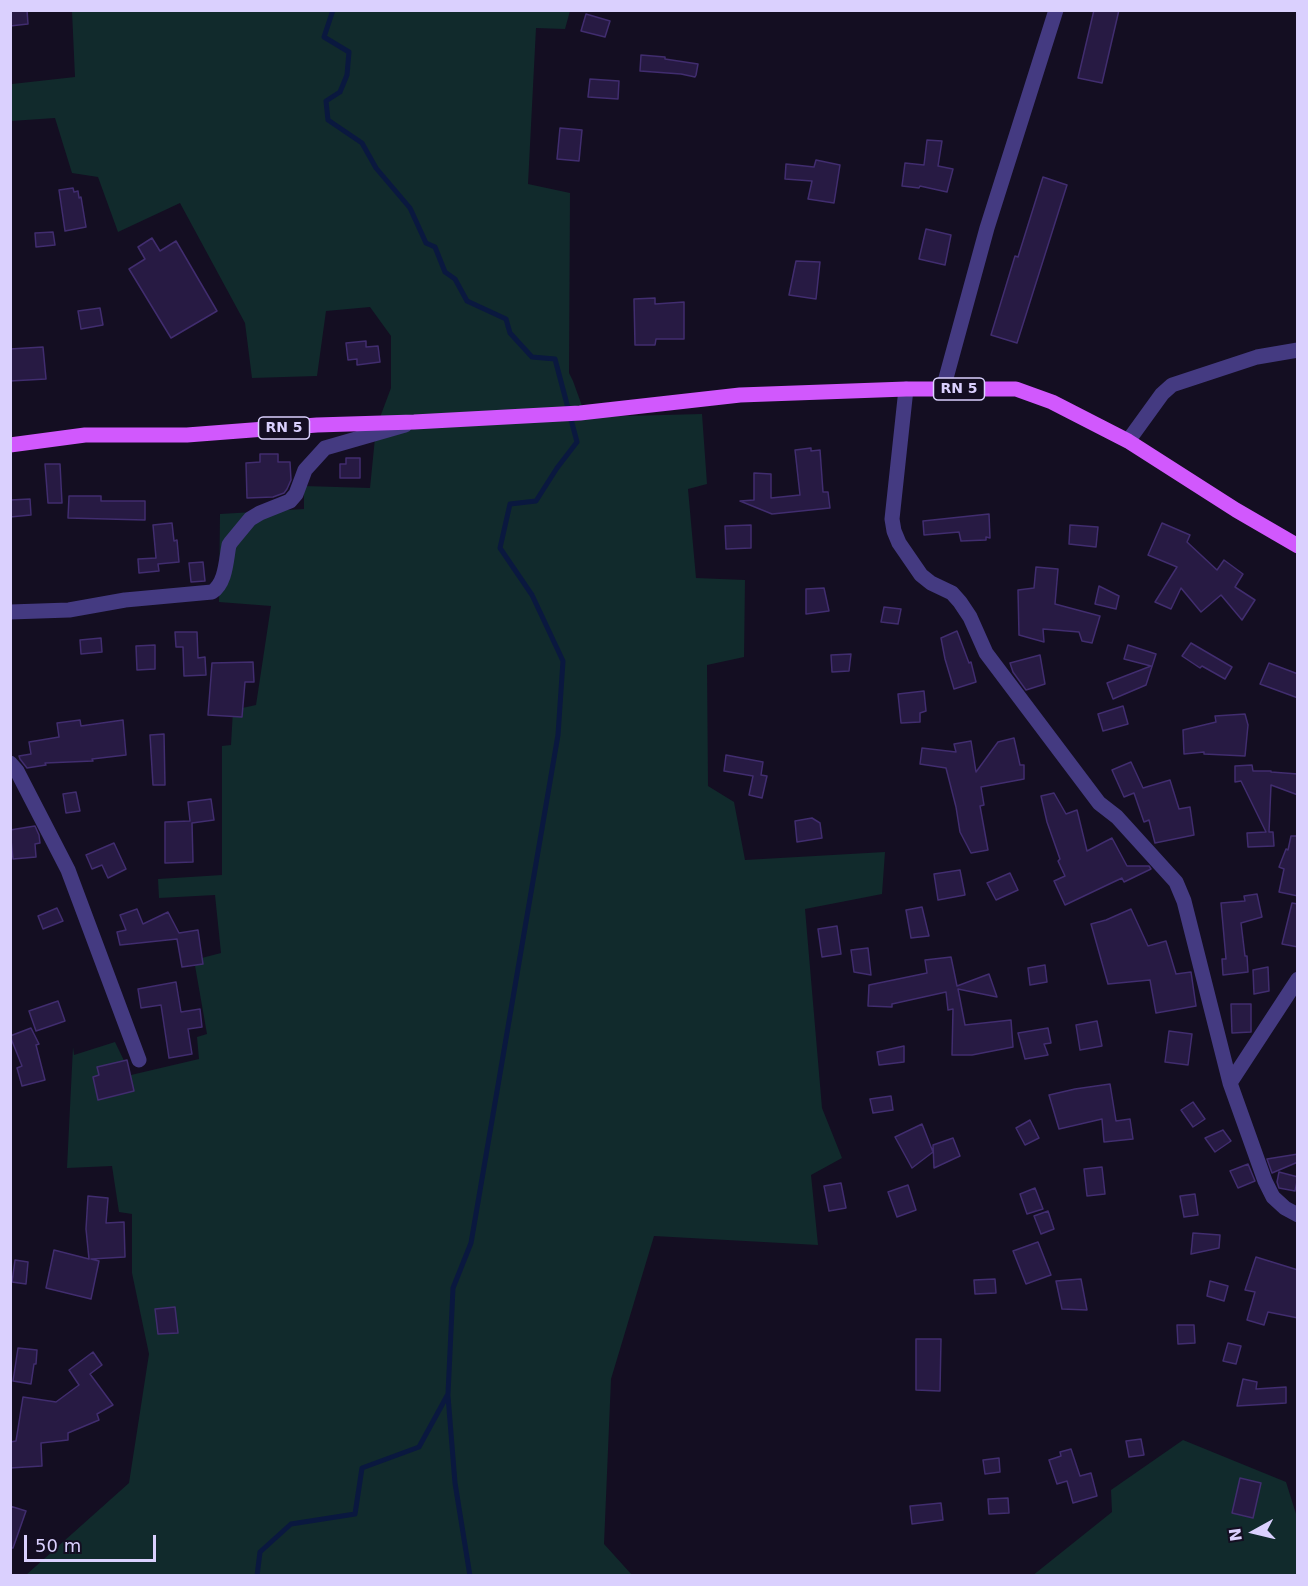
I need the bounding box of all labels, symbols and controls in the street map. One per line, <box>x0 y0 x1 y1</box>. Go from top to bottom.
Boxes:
road number: RN 5 <box>934 378 984 400</box>
road number: RN 5 <box>258 417 310 439</box>
north arrow <box>1224 1502 1284 1562</box>
scale bar <box>27 1523 159 1561</box>
text: N <box>1225 1527 1246 1543</box>
text: 50 m <box>35 1535 81 1556</box>

